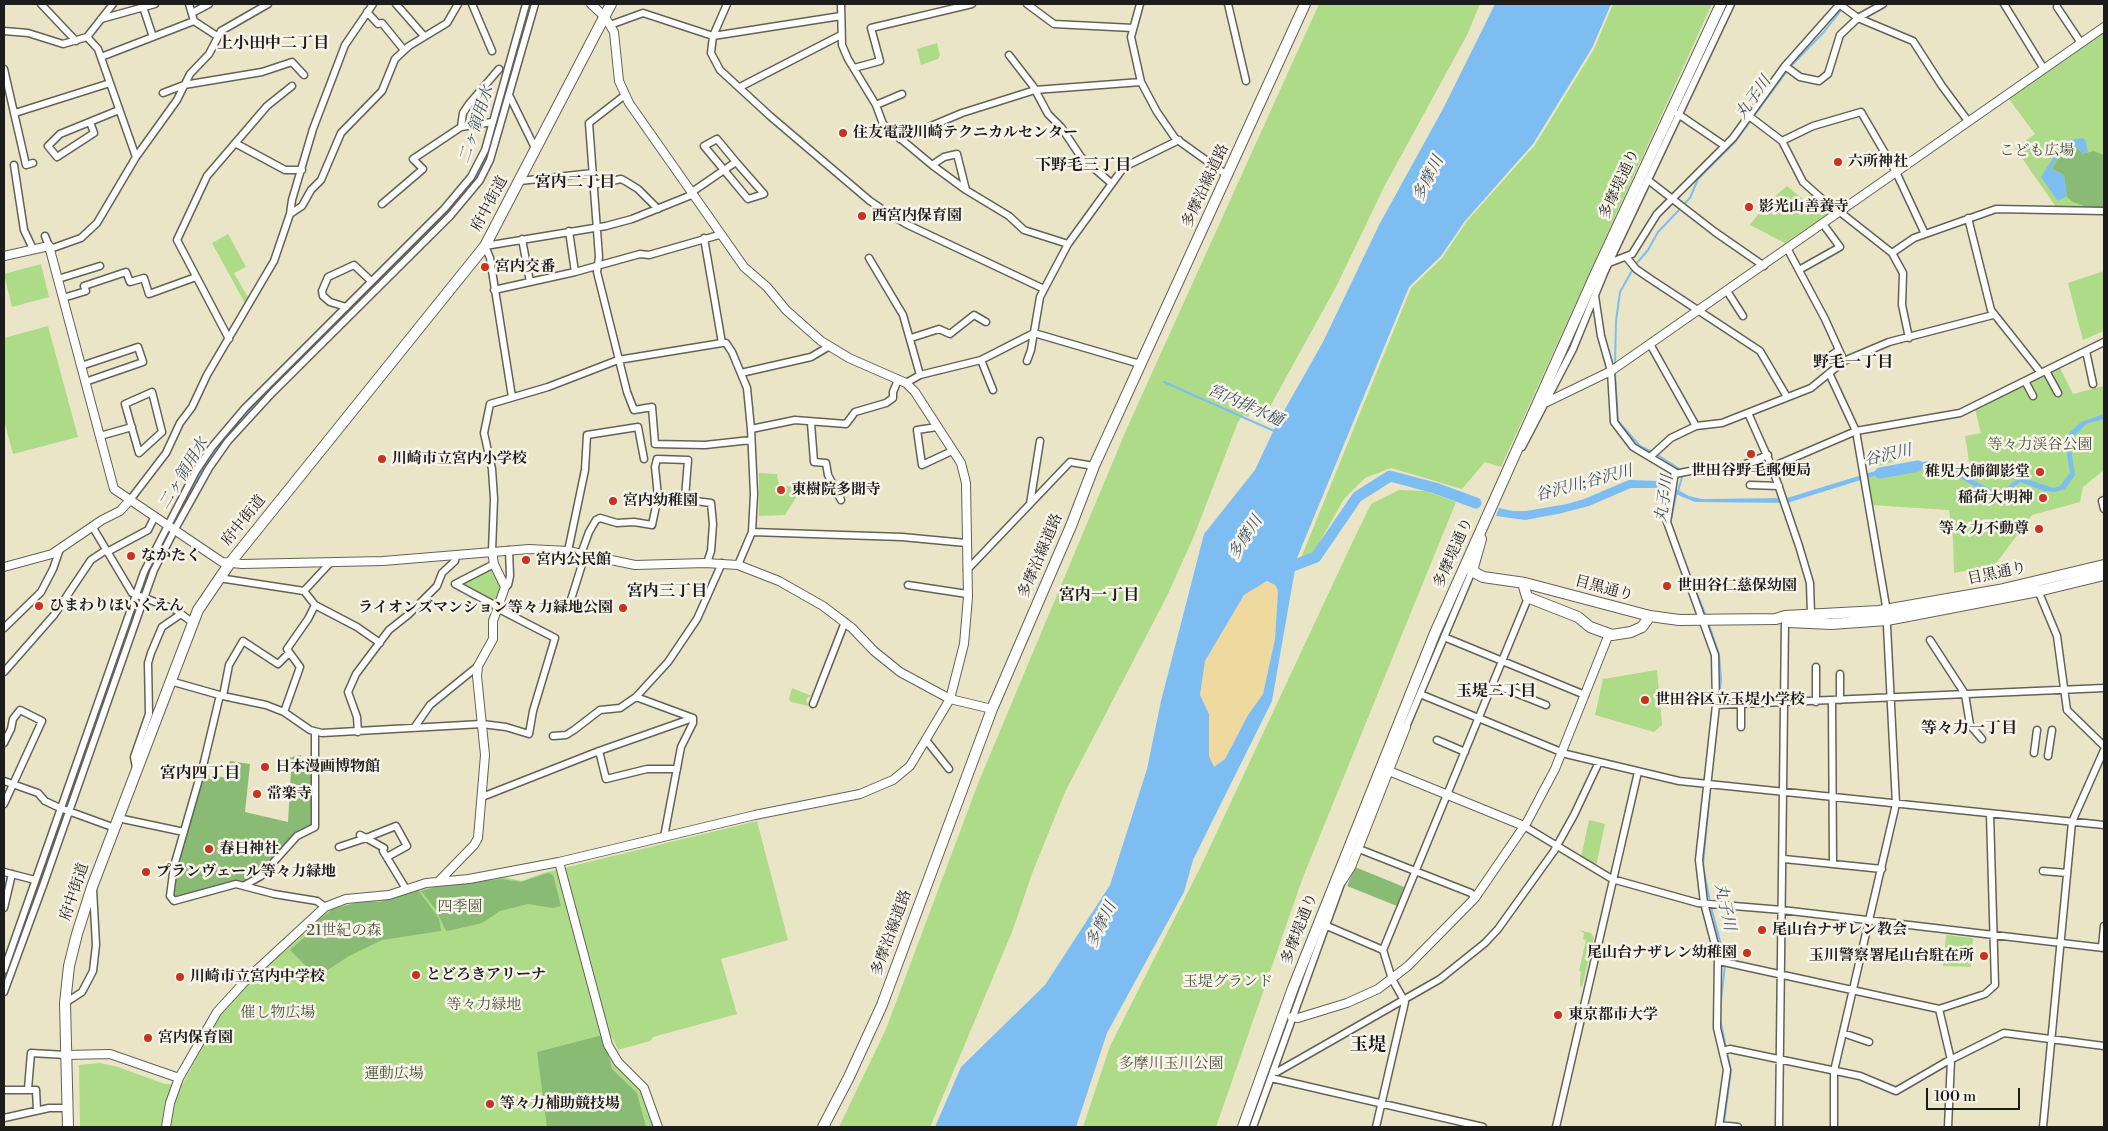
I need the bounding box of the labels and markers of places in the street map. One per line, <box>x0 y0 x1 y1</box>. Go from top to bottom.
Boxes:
place label: 住友電設川崎テクニカルセンター <box>853 124 1078 142</box>
marker: 住友電設川崎テクニカルセンター <box>837 127 849 139</box>
place label: 六所神社 <box>1848 153 1908 171</box>
marker: 六所神社 <box>1832 156 1844 168</box>
place label: 影光山善養寺 <box>1759 198 1849 216</box>
marker: 影光山善養寺 <box>1743 201 1755 213</box>
place label: 西宮内保育園 <box>872 207 962 225</box>
marker: 西宮内保育園 <box>856 210 868 222</box>
place label: 宮内交番 <box>495 258 555 276</box>
marker: 宮内交番 <box>479 261 491 273</box>
marker: 世田谷野毛郵便局 <box>1745 448 1757 460</box>
place label: 川崎市立宮内小学校 <box>392 450 527 468</box>
marker: 川崎市立宮内小学校 <box>376 453 388 465</box>
place label: 世田谷野毛郵便局 <box>1691 462 1811 480</box>
place label: 稚児大師御影堂 <box>1925 463 2030 481</box>
marker: 稚児大師御影堂 <box>2034 466 2046 478</box>
place label: 東樹院多聞寺 <box>791 481 881 499</box>
marker: 東樹院多聞寺 <box>775 484 787 496</box>
place label: 稲荷大明神 <box>1958 489 2033 507</box>
place label: 宮内幼稚園 <box>623 492 698 510</box>
marker: 稲荷大明神 <box>2037 492 2049 504</box>
marker: 宮内幼稚園 <box>607 495 619 507</box>
place label: 等々力不動尊 <box>1939 520 2029 538</box>
marker: 等々力不動尊 <box>2033 523 2045 535</box>
place label: なかたく <box>141 547 201 565</box>
marker: なかたく <box>125 550 137 562</box>
place label: 宮内公民館 <box>536 551 611 569</box>
marker: 宮内公民館 <box>520 554 532 566</box>
place label: 世田谷仁慈保幼園 <box>1677 577 1797 595</box>
marker: 世田谷仁慈保幼園 <box>1661 580 1673 592</box>
place label: ひまわりほいくえん <box>49 597 184 615</box>
place label: ライオンズマンション等々力緑地公園 <box>358 599 613 617</box>
marker: ひまわりほいくえん <box>33 600 45 612</box>
marker: ライオンズマンション等々力緑地公園 <box>617 602 629 614</box>
place label: 世田谷区立玉堤小学校 <box>1655 691 1805 709</box>
marker: 世田谷区立玉堤小学校 <box>1639 694 1651 706</box>
place label: 日本漫画博物館 <box>275 758 380 776</box>
marker: 日本漫画博物館 <box>259 761 271 773</box>
place label: 常楽寺 <box>267 785 312 803</box>
marker: 常楽寺 <box>251 788 263 800</box>
place label: 春日神社 <box>219 840 279 858</box>
marker: 春日神社 <box>203 843 215 855</box>
place label: プランヴェール等々力緑地 <box>156 863 336 881</box>
marker: プランヴェール等々力緑地 <box>140 866 152 878</box>
place label: 尾山台ナザレン教会 <box>1772 921 1907 939</box>
marker: 尾山台ナザレン教会 <box>1756 924 1768 936</box>
place label: 尾山台ナザレン幼稚園 <box>1587 944 1737 962</box>
marker: 尾山台ナザレン幼稚園 <box>1741 947 1753 959</box>
place label: 玉川警察署尾山台駐在所 <box>1809 947 1974 965</box>
marker: 玉川警察署尾山台駐在所 <box>1978 950 1990 962</box>
place label: とどろきアリーナ <box>426 966 546 984</box>
place label: 川崎市立宮内中学校 <box>190 968 325 986</box>
marker: とどろきアリーナ <box>410 969 422 981</box>
marker: 川崎市立宮内中学校 <box>174 971 186 983</box>
place label: 東京都市大学 <box>1568 1006 1658 1024</box>
marker: 東京都市大学 <box>1552 1009 1564 1021</box>
place label: 宮内保育園 <box>158 1029 233 1047</box>
marker: 宮内保育園 <box>142 1032 154 1044</box>
place label: 等々力補助競技場 <box>500 1095 620 1113</box>
marker: 等々力補助競技場 <box>484 1098 496 1110</box>

